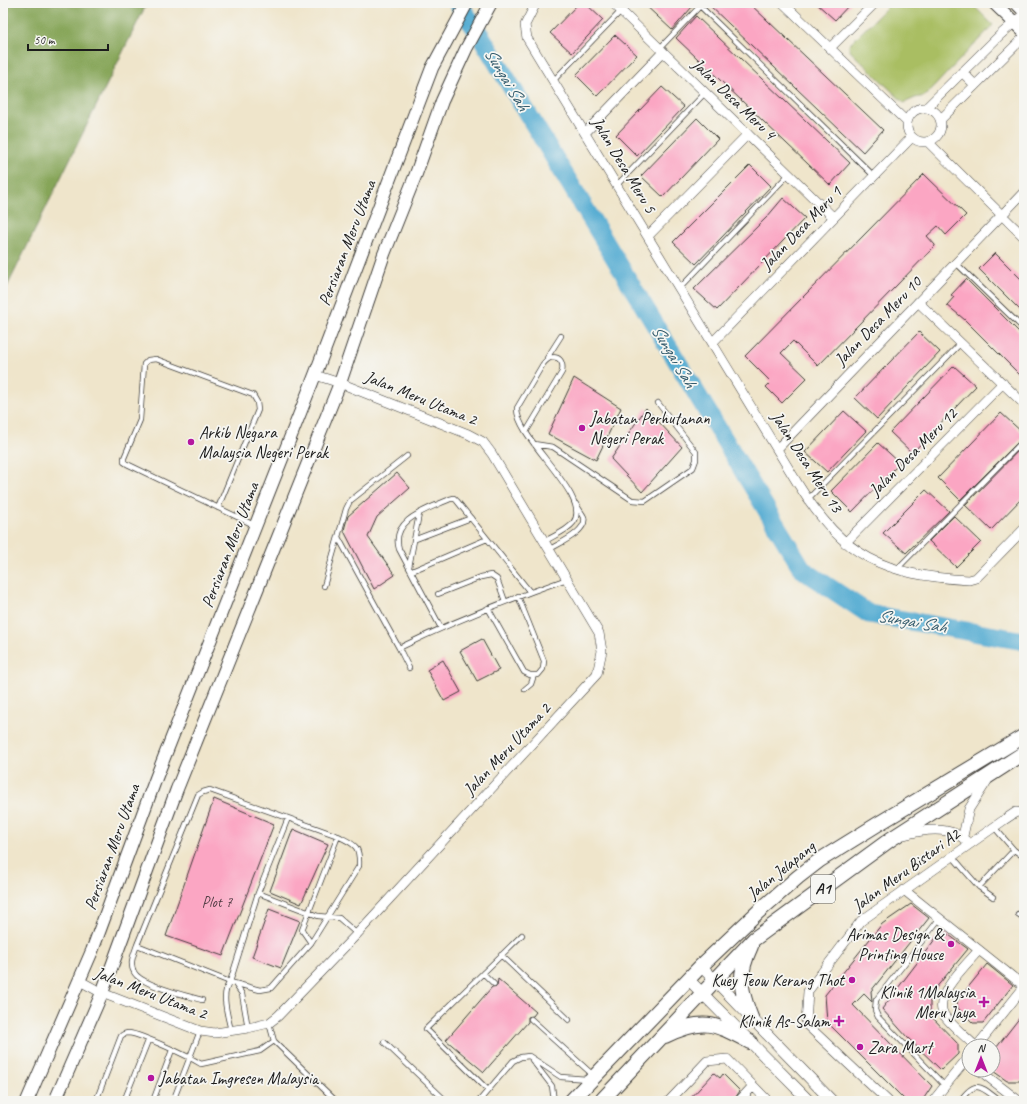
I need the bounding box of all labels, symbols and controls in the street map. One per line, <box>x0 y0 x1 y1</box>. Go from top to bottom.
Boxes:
scale bar <box>28 26 108 52</box>
text: 50 m <box>34 32 56 48</box>
water label: Sungai Sah <box>480 44 535 116</box>
street label: Jalan Desa Meru 4 <box>687 53 782 146</box>
street label: Jalan Desa Meru 5 <box>587 112 662 218</box>
street label: Persiaran Meru Utama <box>313 176 381 309</box>
street label: Jalan Desa Meru 1 <box>755 181 847 275</box>
street label: Jalan Desa Meru 10 <box>829 271 927 371</box>
water label: Sungai Sah <box>647 321 702 393</box>
street label: Jalan Meru Utama 2 <box>361 366 481 430</box>
street label: Jalan Desa Meru 12 <box>864 403 962 501</box>
street label: Jalan Desa Meru 13 <box>766 407 848 518</box>
place label: Jabatan Perhutanan Negeri Perak <box>589 408 710 449</box>
place label: Arkib Negara Malaysia Negeri Perak <box>199 422 330 463</box>
marker: Jabatan Perhutanan Negeri Perak <box>577 423 587 433</box>
marker: Arkib Negara Malaysia Negeri Perak <box>186 437 196 447</box>
street label: Persiaran Meru Utama <box>196 478 264 611</box>
water label: Sungai Sah <box>876 604 950 638</box>
street label: Jalan Meru Utama 2 <box>458 697 556 800</box>
street label: Persiaran Meru Utama <box>80 780 145 913</box>
street label: Jalan Meru Bistari A2 <box>847 823 965 917</box>
street label: Jalan Jelapang <box>742 835 820 905</box>
road number: A1 <box>811 875 835 903</box>
house number: Plot 7 <box>202 893 233 912</box>
place label: Arimas Design & Printing House <box>846 924 945 965</box>
marker: Arimas Design & Printing House <box>946 939 956 949</box>
street label: Jalan Meru Utama 2 <box>91 962 211 1025</box>
place label: Kuey Teow Kerang Thot <box>712 970 846 991</box>
marker: Kuey Teow Kerang Thot <box>847 975 857 985</box>
place label: Klinik 1Malaysia Meru Jaya <box>880 982 977 1023</box>
marker: Klinik 1Malaysia Meru Jaya <box>978 996 990 1008</box>
place label: Klinik As-Salam <box>739 1011 832 1032</box>
marker: Klinik As-Salam <box>833 1015 845 1027</box>
place label: Zara Mart <box>868 1037 934 1058</box>
north arrow <box>961 1038 1001 1078</box>
text: N <box>978 1041 987 1055</box>
marker: Zara Mart <box>855 1042 865 1052</box>
place label: Jabatan Imgresen Malaysia <box>158 1068 320 1089</box>
marker: Jabatan Imgresen Malaysia <box>146 1073 156 1083</box>

